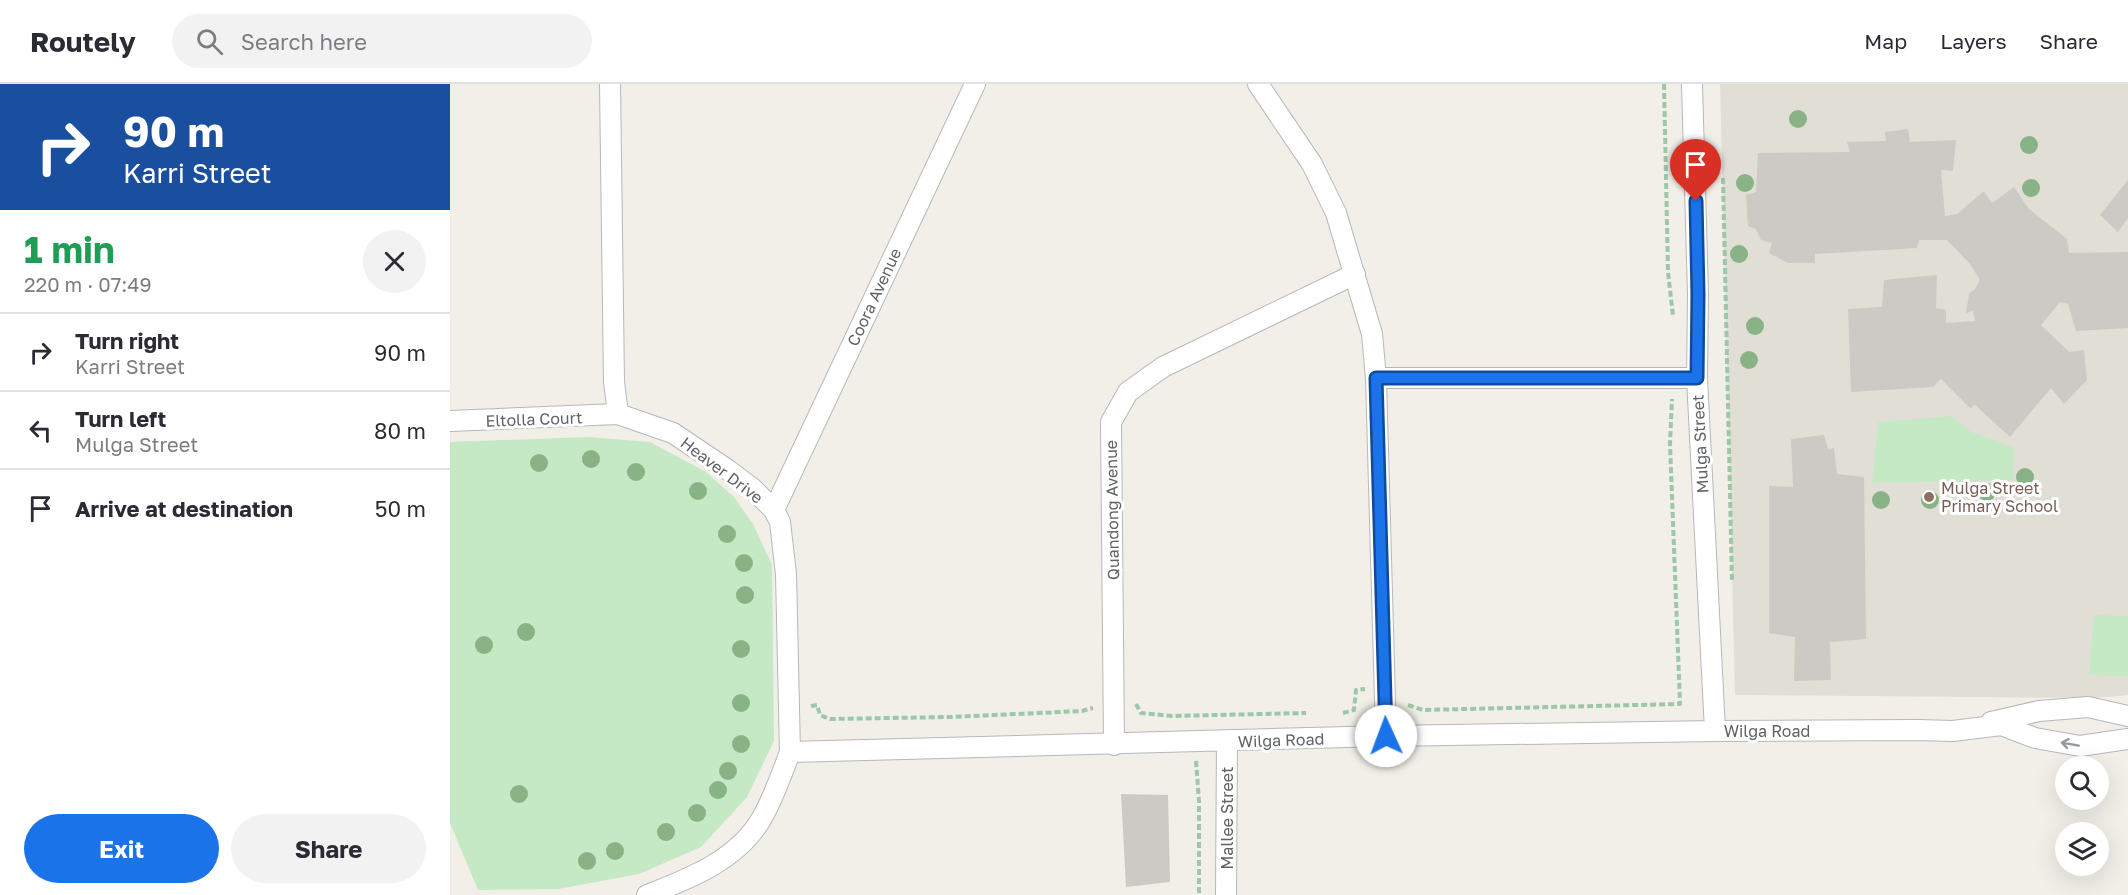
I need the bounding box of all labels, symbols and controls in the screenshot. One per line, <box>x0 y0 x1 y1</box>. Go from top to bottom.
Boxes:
search box <box>172 14 592 68</box>
text: Routely <box>30 25 136 58</box>
icon: search <box>193 25 226 58</box>
text: Search here <box>241 28 367 55</box>
text: Map <box>1864 28 1907 54</box>
text: Layers <box>1940 28 2007 54</box>
text: Share <box>2040 28 2098 54</box>
text: 90 m <box>123 106 224 156</box>
icon: right <box>24 108 102 186</box>
pin <box>1670 139 1721 201</box>
icon: arrive <box>1679 148 1712 181</box>
text: Karri Street <box>123 157 272 189</box>
text: 1 min <box>24 228 115 271</box>
button: close <box>363 230 426 293</box>
street label: Coora Avenue <box>843 245 905 349</box>
text: 220 m · 07:49 <box>24 272 152 296</box>
text: Turn right <box>75 327 179 354</box>
icon: right <box>24 336 57 369</box>
text: 90 m <box>374 339 426 366</box>
text: Karri Street <box>75 354 185 378</box>
street label: Mulga Street <box>1687 394 1713 494</box>
text: Turn left <box>75 405 166 432</box>
street label: Eltolla Court <box>485 407 583 431</box>
icon: left <box>24 414 57 447</box>
text: 80 m <box>374 417 426 444</box>
text: Mulga Street <box>75 432 198 456</box>
street label: Heaver Drive <box>677 433 767 507</box>
street label: Quandong Avenue <box>1101 440 1123 580</box>
place label: Mulga Street Primary School <box>1941 478 2058 516</box>
marker: Mulga Street Primary School <box>1922 490 1936 504</box>
icon: arrive <box>24 492 57 525</box>
text: Arrive at destination <box>75 495 293 522</box>
text: 50 m <box>375 495 426 522</box>
position arrow <box>1354 704 1418 768</box>
street label: Wilga Road <box>1724 721 1810 741</box>
street label: Wilga Road <box>1237 728 1325 752</box>
one-way arrow <box>2061 739 2081 750</box>
map controls <box>2055 756 2109 876</box>
button: search <box>2055 756 2109 810</box>
street label: Mallee Street <box>1217 767 1237 869</box>
button: Exit <box>24 814 219 883</box>
button: Share <box>231 814 426 883</box>
button: layers <box>2055 822 2109 876</box>

